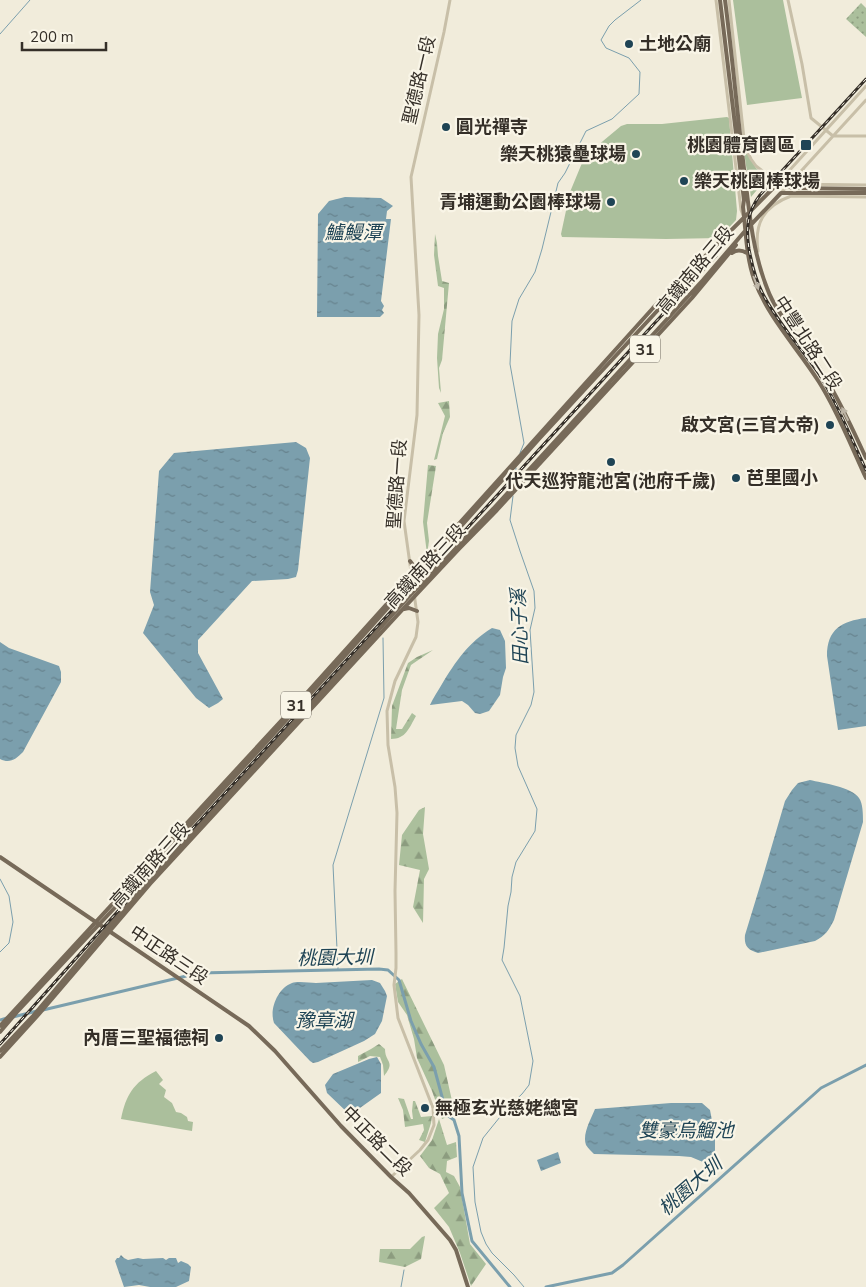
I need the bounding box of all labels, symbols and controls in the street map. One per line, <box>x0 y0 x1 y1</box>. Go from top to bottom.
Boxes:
scale bar <box>22 20 106 52</box>
text: 200 m <box>30 27 74 47</box>
place label: 土地公廟 <box>639 32 711 56</box>
street label: 聖德路一段 <box>397 33 441 127</box>
marker: 土地公廟 <box>623 38 635 50</box>
place label: 圓光禪寺 <box>456 115 528 139</box>
marker: 圓光禪寺 <box>440 121 452 133</box>
place label: 桃園體育園區 <box>687 133 795 157</box>
marker: 桃園體育園區 <box>799 138 813 152</box>
place label: 樂天桃猿壘球場 <box>500 142 626 166</box>
marker: 樂天桃猿壘球場 <box>630 148 642 160</box>
place label: 樂天桃園棒球場 <box>694 169 820 193</box>
marker: 樂天桃園棒球場 <box>678 175 690 187</box>
place label: 青埔運動公園棒球場 <box>439 190 601 214</box>
marker: 青埔運動公園棒球場 <box>605 196 617 208</box>
water label: 鱸鰻潭 <box>324 220 384 246</box>
street label: 高鐵南路三段 <box>651 221 739 319</box>
one-way arrow <box>753 275 760 290</box>
street label: 中豐北路二段 <box>769 291 847 395</box>
road number: 31 <box>630 336 660 362</box>
one-way arrow <box>841 407 849 421</box>
place label: 啟文宮(三官大帝) <box>681 413 820 437</box>
marker: 啟文宮(三官大帝) <box>824 419 836 431</box>
street label: 聖德路一段 <box>382 438 412 530</box>
marker: 代天巡狩龍池宮(池府千歲) <box>605 456 617 468</box>
place label: 芭里國小 <box>746 466 818 490</box>
place label: 代天巡狩龍池宮(池府千歲) <box>505 469 716 493</box>
marker: 芭里國小 <box>730 472 742 484</box>
street label: 高鐵南路三段 <box>379 518 471 614</box>
water label: 田心子溪 <box>506 586 534 665</box>
road number: 31 <box>281 692 311 718</box>
street label: 高鐵南路三段 <box>105 817 195 913</box>
street label: 中正路三段 <box>125 920 213 990</box>
water label: 桃園大圳 <box>297 944 376 972</box>
water label: 豫章湖 <box>295 1008 355 1034</box>
place label: 內厝三聖福德祠 <box>83 1026 209 1050</box>
marker: 內厝三聖福德祠 <box>213 1032 225 1044</box>
place label: 無極玄光慈姥總宮 <box>435 1096 579 1120</box>
street label: 中正路二段 <box>337 1101 417 1181</box>
marker: 無極玄光慈姥總宮 <box>419 1102 431 1114</box>
water label: 雙豪烏鰡池 <box>638 1118 735 1144</box>
water label: 桃園大圳 <box>653 1150 730 1222</box>

